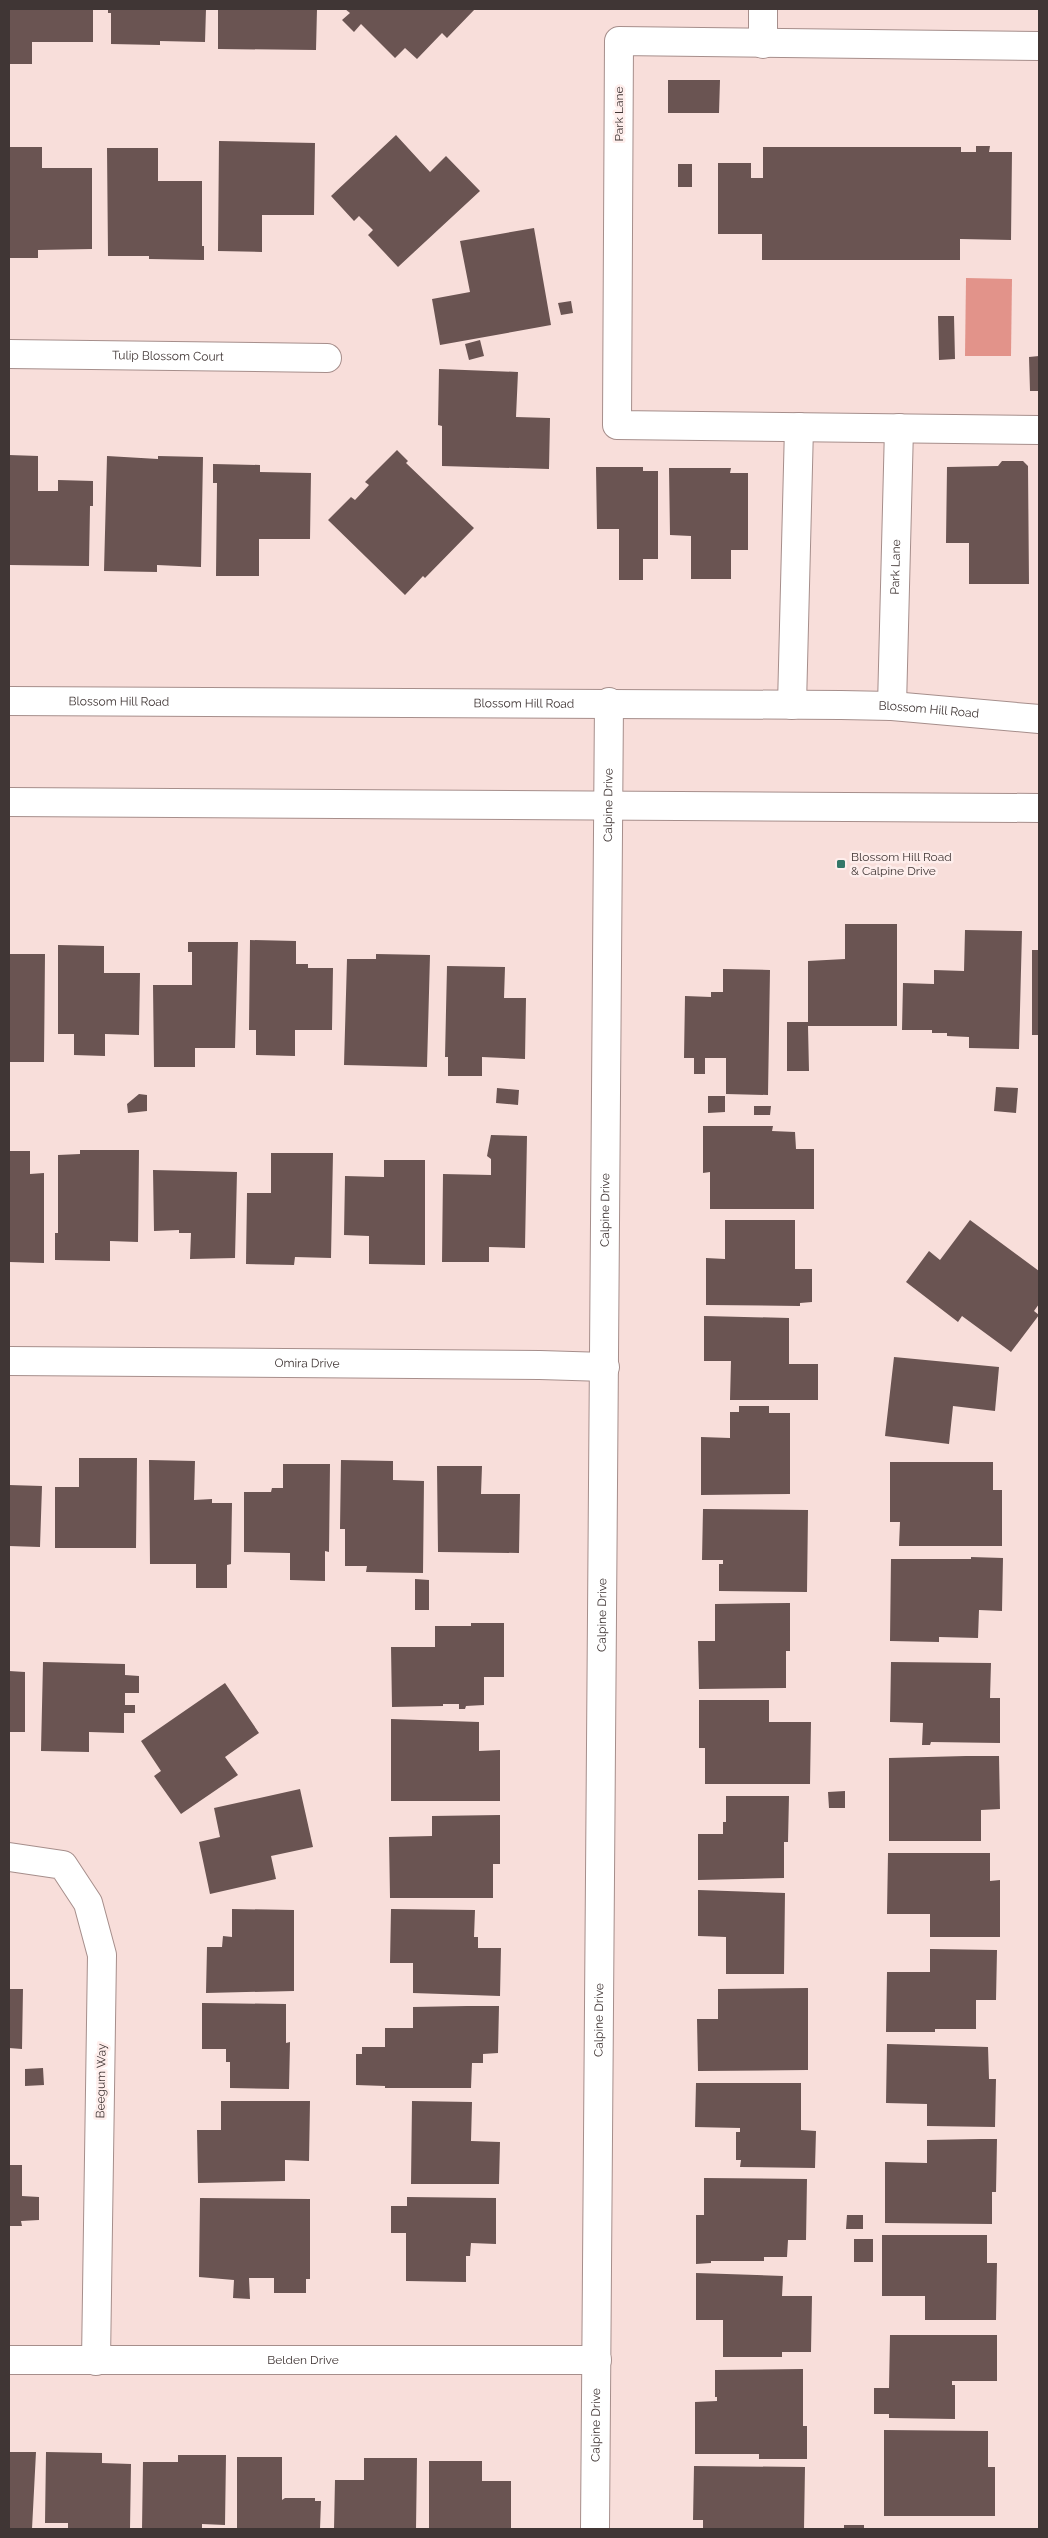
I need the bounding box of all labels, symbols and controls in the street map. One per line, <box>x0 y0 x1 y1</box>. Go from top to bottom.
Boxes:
street label: Park Lane <box>612 86 626 142</box>
street label: Tulip Blossom Court <box>112 348 224 364</box>
street label: Park Lane <box>888 539 903 595</box>
street label: Blossom Hill Road <box>69 694 169 709</box>
street label: Blossom Hill Road <box>474 696 574 711</box>
street label: Blossom Hill Road <box>878 699 980 721</box>
street label: Calpine Drive <box>601 768 615 842</box>
place label: Blossom Hill Road & Calpine Drive <box>851 850 952 878</box>
marker: Blossom Hill Road & Calpine Drive <box>835 858 847 870</box>
street label: Calpine Drive <box>598 1173 612 1247</box>
street label: Omira Drive <box>274 1356 340 1370</box>
street label: Calpine Drive <box>595 1578 609 1652</box>
street label: Calpine Drive <box>592 1983 606 2057</box>
street label: Beegum Way <box>93 2043 109 2119</box>
street label: Belden Drive <box>267 2353 339 2367</box>
street label: Calpine Drive <box>589 2388 603 2462</box>

